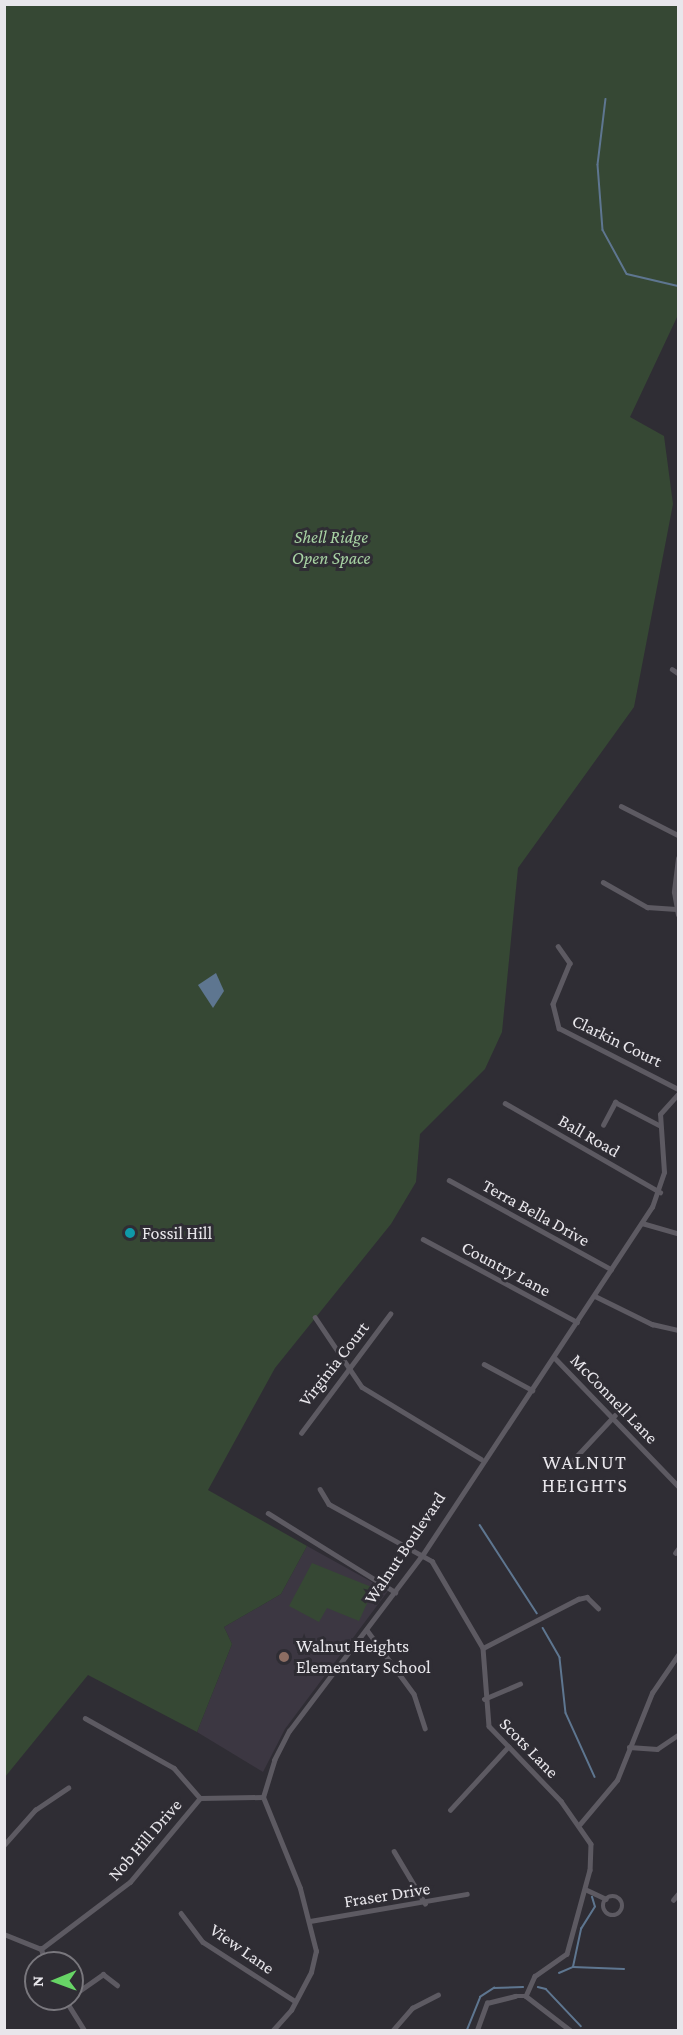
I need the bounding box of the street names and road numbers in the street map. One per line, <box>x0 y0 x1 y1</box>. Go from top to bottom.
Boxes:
street label: Clarkin Court <box>568 1010 666 1072</box>
street label: Ball Road <box>554 1110 624 1162</box>
street label: Terra Bella Drive <box>479 1175 593 1251</box>
street label: Country Lane <box>458 1237 554 1301</box>
street label: Virginia Court <box>294 1317 374 1411</box>
street label: McConnell Lane <box>566 1349 662 1449</box>
street label: Walnut Boulevard <box>360 1488 450 1608</box>
street label: Scots Lane <box>495 1713 563 1783</box>
street label: Nob Hill Drive <box>103 1795 187 1885</box>
street label: Fraser Drive <box>342 1878 432 1912</box>
street label: View Lane <box>205 1919 279 1979</box>

